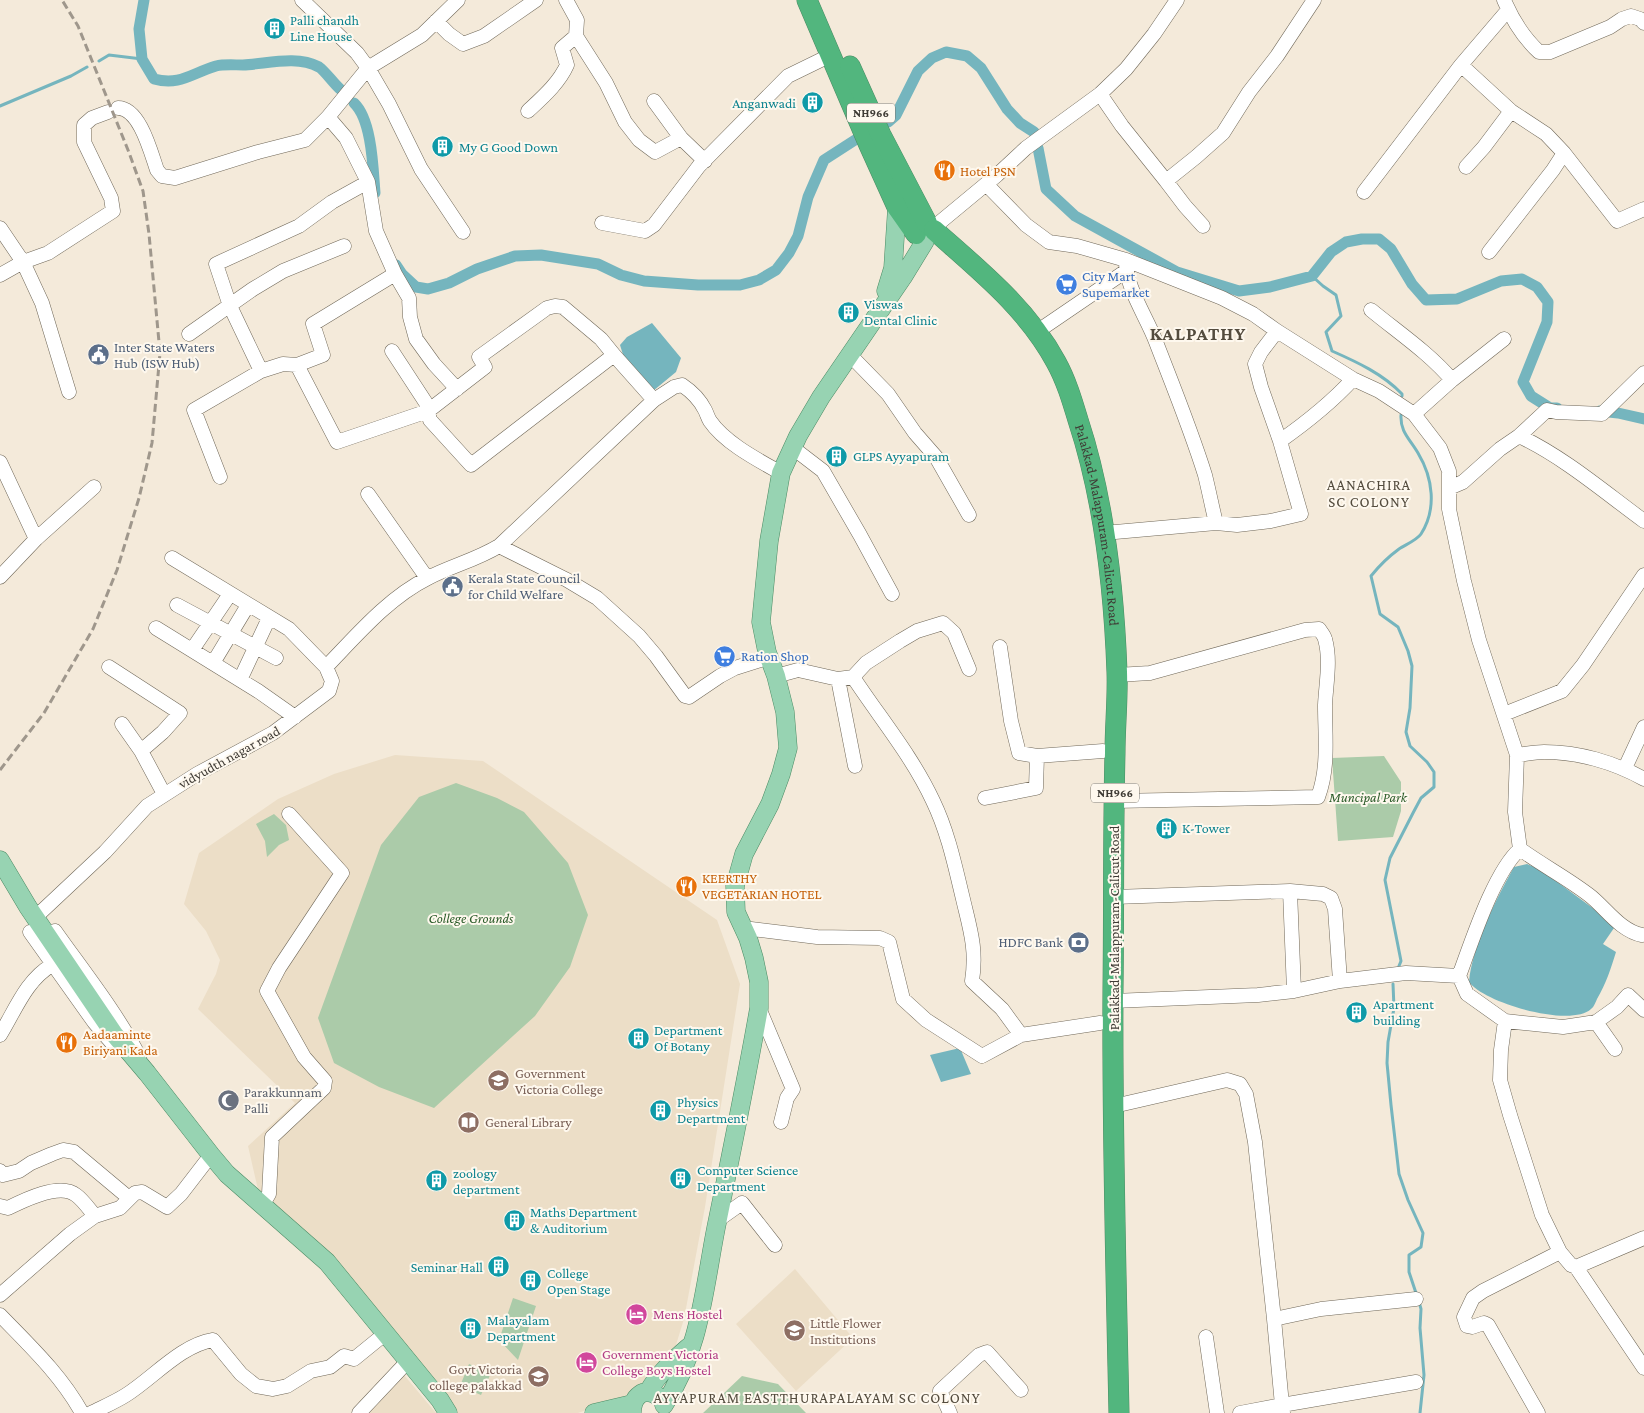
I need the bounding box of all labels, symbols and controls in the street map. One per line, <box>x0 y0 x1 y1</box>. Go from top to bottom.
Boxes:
place label: Palli chandh Line House <box>290 12 360 44</box>
building icon: Palli chandh Line House <box>262 16 286 40</box>
building icon: Anganwadi <box>800 91 824 115</box>
place label: Anganwadi <box>732 95 796 111</box>
road number: NH966 <box>847 104 895 122</box>
building icon: My G Good Down <box>431 135 455 159</box>
place label: My G Good Down <box>459 139 558 155</box>
restaurant icon: Hotel PSN <box>932 159 956 183</box>
place label: Hotel PSN <box>960 163 1016 179</box>
place label: City Mart Supemarket <box>1082 268 1150 300</box>
supermarket icon: City Mart Supemarket <box>1054 272 1078 296</box>
place label: Viswas Dental Clinic <box>864 296 937 328</box>
building icon: Viswas Dental Clinic <box>836 300 860 324</box>
district label: KALPATHY <box>1150 323 1246 344</box>
place label: Inter State Waters Hub (ISW Hub) <box>114 339 215 372</box>
public building icon: Inter State Waters Hub (ISW Hub) <box>86 343 110 367</box>
street label: Palakkad-Malappuram-Calicut Road <box>1072 422 1123 627</box>
building icon: GLPS Ayyapuram <box>825 444 849 468</box>
place label: GLPS Ayyapuram <box>853 448 949 464</box>
district label: AANACHIRA SC COLONY <box>1327 477 1411 510</box>
place label: Kerala State Council for Child Welfare <box>468 570 580 602</box>
public building icon: Kerala State Council for Child Welfare <box>440 574 464 598</box>
supermarket icon: Ration Shop <box>713 644 737 668</box>
place label: Ration Shop <box>741 648 809 664</box>
street label: vidyudth nagar road <box>174 722 283 792</box>
road number: NH966 <box>1091 784 1139 802</box>
park label: Muncipal Park <box>1328 789 1408 805</box>
building icon: K-Tower <box>1154 816 1178 840</box>
place label: K-Tower <box>1182 820 1230 836</box>
street label: Palakkad-Malappuram-Calicut Road <box>1106 825 1122 1030</box>
place label: KEERTHY VEGETARIAN HOTEL <box>702 870 822 902</box>
restaurant icon: KEERTHY VEGETARIAN HOTEL <box>674 874 698 898</box>
park label: College Grounds <box>429 910 514 926</box>
bank icon: HDFC Bank <box>1067 930 1091 954</box>
place label: HDFC Bank <box>998 934 1063 950</box>
place label: Apartment building <box>1373 996 1434 1028</box>
building icon: Apartment building <box>1345 1000 1369 1024</box>
place label: Department Of Botany <box>654 1022 723 1054</box>
place label: Aadaaminte Biriyani Kada <box>83 1026 158 1058</box>
building icon: Department Of Botany <box>626 1026 650 1050</box>
restaurant icon: Aadaaminte Biriyani Kada <box>55 1030 79 1054</box>
place label: Government Victoria College <box>515 1065 603 1097</box>
school or university icon: Government Victoria College <box>487 1069 511 1093</box>
place label: Parakkunnam Palli <box>244 1084 322 1116</box>
mosque icon: Parakkunnam Palli <box>216 1088 240 1112</box>
place label: Physics Department <box>677 1094 746 1126</box>
building icon: Physics Department <box>649 1098 673 1122</box>
library icon: General Library <box>457 1110 481 1134</box>
place label: General Library <box>485 1114 572 1130</box>
place label: Computer Science Department <box>697 1162 798 1194</box>
place label: zoology department <box>453 1165 520 1197</box>
building icon: Computer Science Department <box>669 1166 693 1190</box>
building icon: zoology department <box>425 1169 449 1193</box>
place label: Maths Department & Auditorium <box>530 1204 637 1236</box>
building icon: Maths Department & Auditorium <box>502 1208 526 1232</box>
building icon: Seminar Hall <box>487 1255 511 1279</box>
place label: Seminar Hall <box>411 1259 483 1275</box>
place label: College Open Stage <box>547 1265 610 1297</box>
building icon: College Open Stage <box>519 1269 543 1293</box>
hotel icon: Mens Hostel <box>625 1302 649 1326</box>
place label: Mens Hostel <box>653 1306 723 1322</box>
place label: Malayalam Department <box>487 1312 556 1344</box>
place label: Little Flower Institutions <box>810 1315 881 1347</box>
building icon: Malayalam Department <box>459 1316 483 1340</box>
school or university icon: Little Flower Institutions <box>782 1319 806 1343</box>
place label: Government Victoria College Boys Hostel <box>602 1346 719 1378</box>
hotel icon: Government Victoria College Boys Hostel <box>574 1350 598 1374</box>
place label: Govt Victoria college palakkad <box>429 1361 523 1393</box>
school or university icon: Govt Victoria college palakkad <box>526 1365 550 1389</box>
district label: AYYAPURAM EASTTHURAPALAYAM SC COLONY <box>653 1390 981 1406</box>

